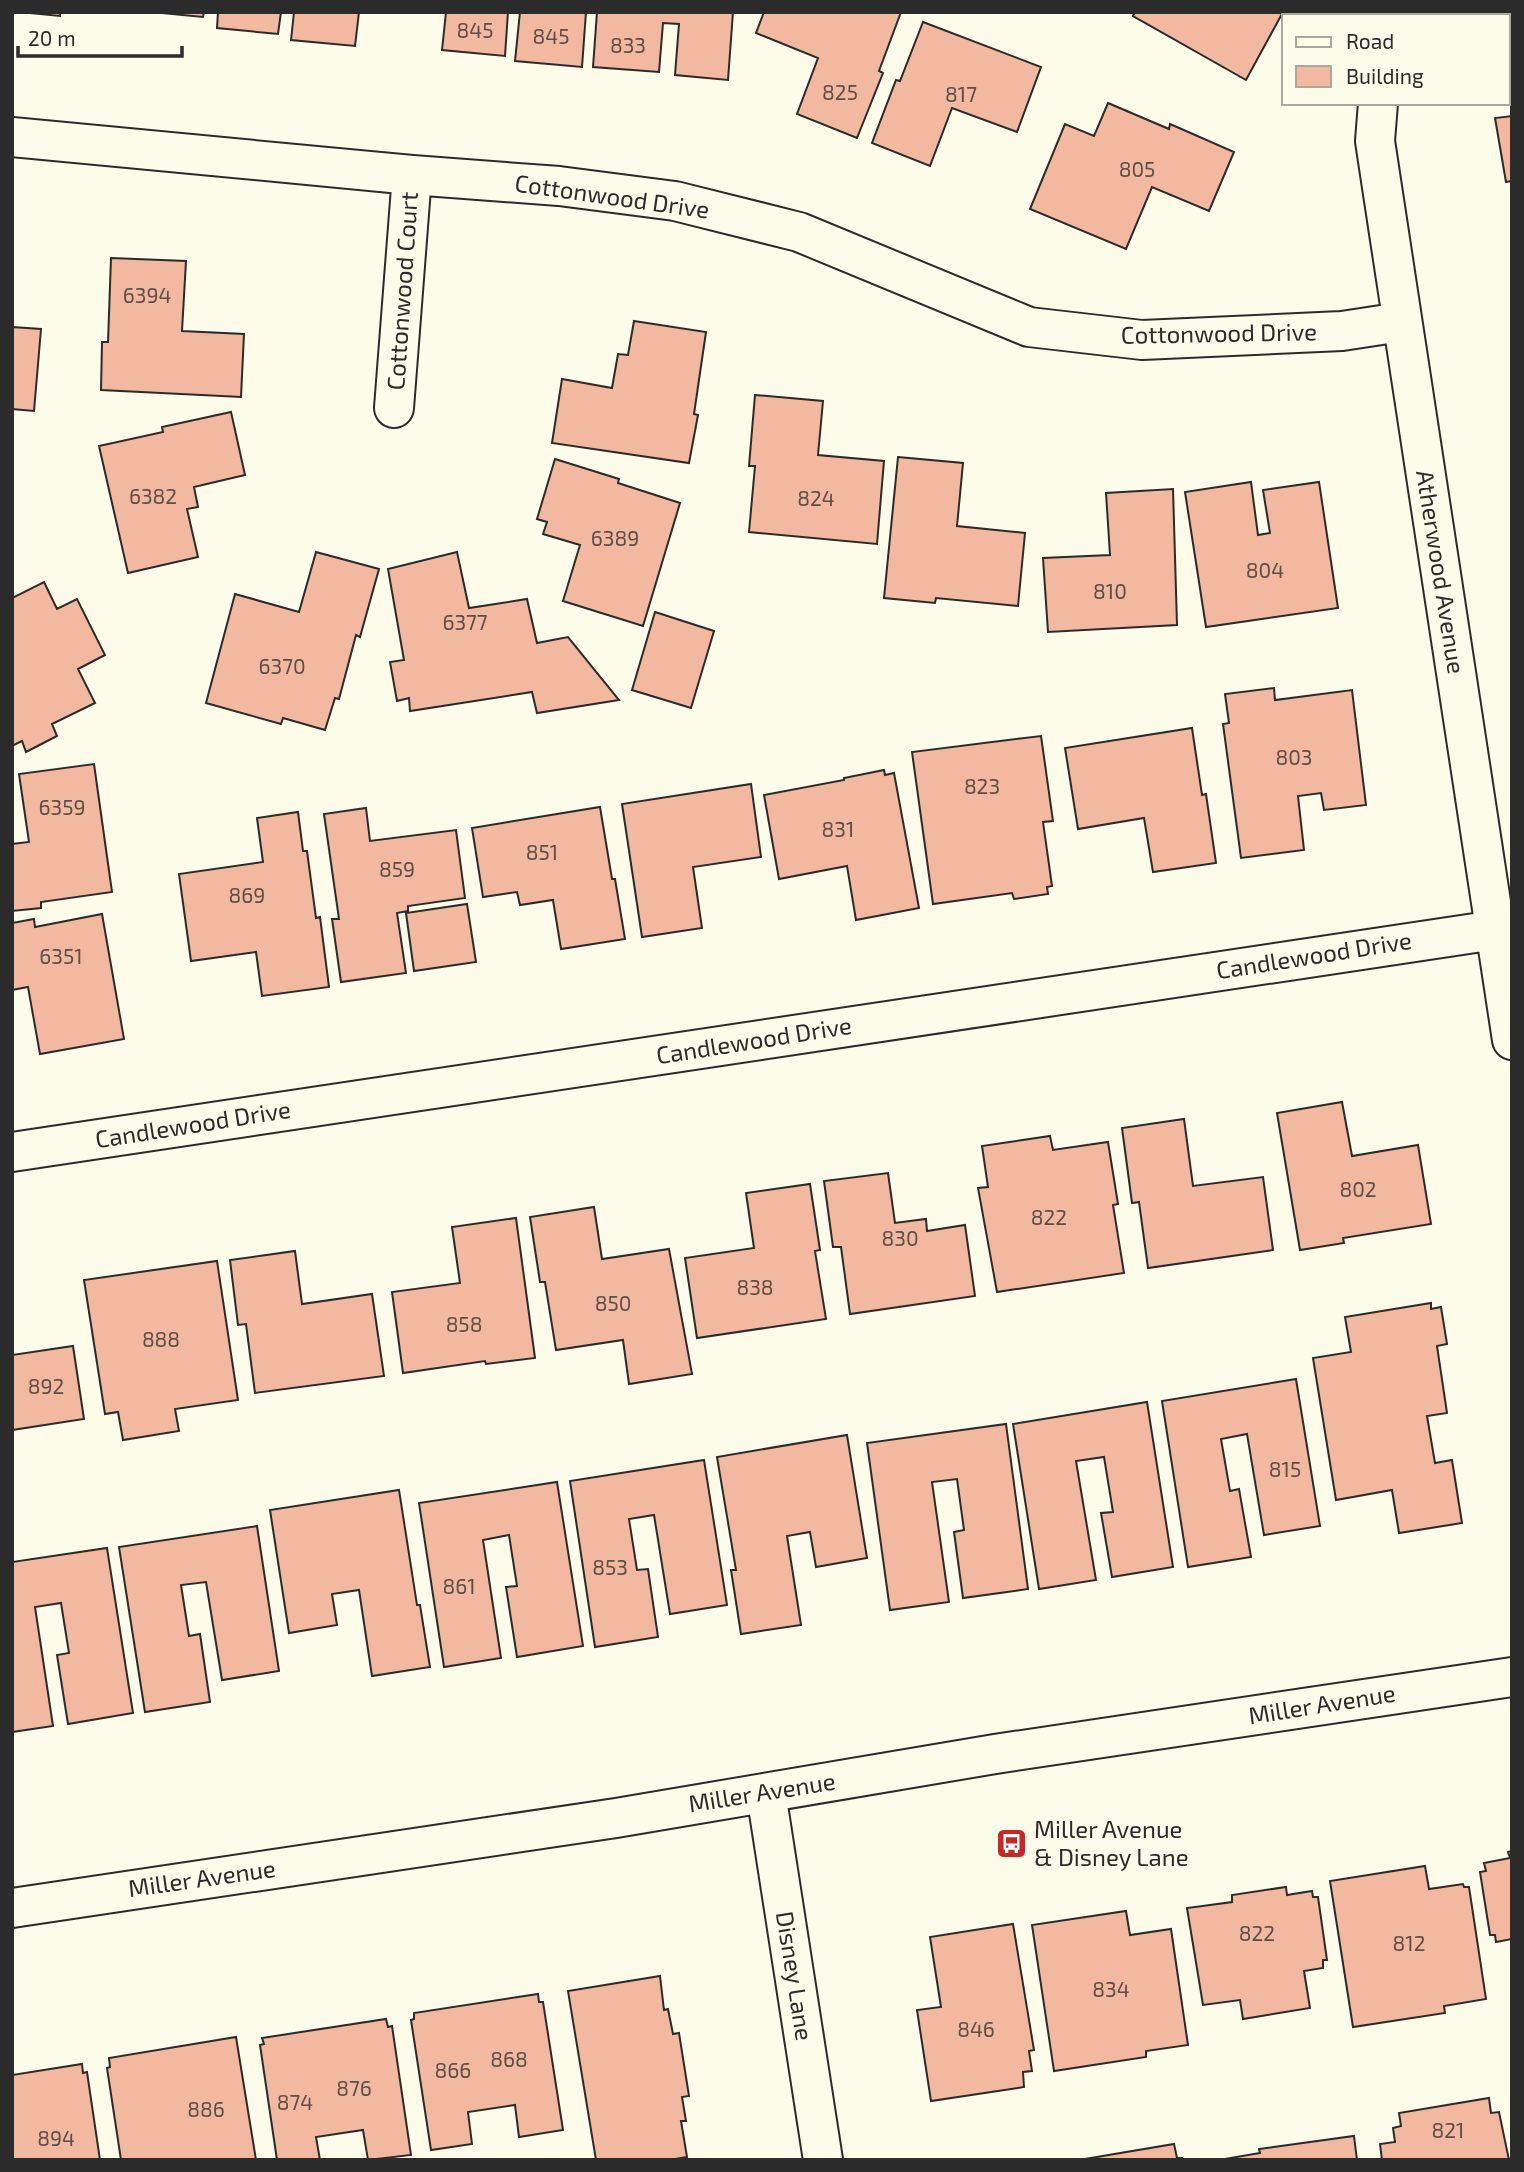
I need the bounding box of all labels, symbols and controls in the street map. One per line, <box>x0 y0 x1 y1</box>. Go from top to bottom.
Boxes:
scale bar <box>18 14 182 58</box>
legend <box>1282 14 1510 105</box>
house number: 845 <box>457 17 493 42</box>
house number: 845 <box>533 23 569 48</box>
text: 20 m <box>28 25 76 50</box>
text: Road <box>1346 28 1394 53</box>
house number: 833 <box>610 32 646 57</box>
text: Building <box>1346 63 1424 88</box>
house number: 825 <box>822 79 858 104</box>
house number: 817 <box>945 81 977 106</box>
house number: 805 <box>1119 156 1155 181</box>
street label: Cottonwood Drive <box>513 168 711 224</box>
street label: Cottonwood Court <box>380 191 423 391</box>
house number: 6394 <box>123 282 171 307</box>
street label: Cottonwood Drive <box>1121 316 1317 349</box>
street label: Atherwood Avenue <box>1411 468 1472 676</box>
house number: 6382 <box>129 483 177 508</box>
house number: 824 <box>797 485 835 510</box>
house number: 6389 <box>591 525 639 550</box>
house number: 804 <box>1246 557 1284 582</box>
house number: 810 <box>1093 578 1127 603</box>
house number: 6377 <box>442 609 488 634</box>
house number: 6370 <box>258 653 306 678</box>
house number: 803 <box>1275 744 1313 769</box>
house number: 823 <box>964 773 1000 798</box>
house number: 6359 <box>39 794 85 819</box>
house number: 831 <box>822 816 854 841</box>
house number: 851 <box>526 839 558 864</box>
house number: 859 <box>379 856 415 881</box>
house number: 869 <box>229 882 265 907</box>
street label: Candlewood Drive <box>1214 925 1414 984</box>
house number: 6351 <box>39 943 83 968</box>
street label: Candlewood Drive <box>654 1010 854 1069</box>
street label: Candlewood Drive <box>93 1094 293 1153</box>
house number: 802 <box>1339 1176 1377 1201</box>
house number: 822 <box>1031 1204 1067 1229</box>
house number: 830 <box>881 1225 919 1250</box>
house number: 838 <box>736 1274 774 1299</box>
house number: 850 <box>595 1290 631 1315</box>
house number: 858 <box>446 1311 482 1336</box>
house number: 888 <box>142 1326 180 1351</box>
house number: 892 <box>28 1373 64 1398</box>
house number: 815 <box>1269 1456 1301 1481</box>
house number: 853 <box>592 1554 628 1579</box>
house number: 861 <box>442 1573 476 1598</box>
street label: Miller Avenue <box>1246 1678 1397 1729</box>
street label: Miller Avenue <box>686 1766 837 1817</box>
place label: Miller Avenue & Disney Lane <box>1034 1814 1189 1871</box>
bus stop icon: Miller Avenue & Disney Lane <box>994 1827 1028 1861</box>
street label: Miller Avenue <box>126 1853 277 1902</box>
street label: Disney Lane <box>771 1909 820 2043</box>
house number: 822 <box>1239 1920 1275 1945</box>
house number: 812 <box>1393 1930 1425 1955</box>
house number: 834 <box>1092 1976 1130 2001</box>
house number: 846 <box>957 2016 995 2041</box>
house number: 868 <box>490 2046 528 2071</box>
house number: 866 <box>435 2057 471 2082</box>
house number: 876 <box>336 2075 372 2100</box>
house number: 874 <box>277 2089 313 2114</box>
house number: 886 <box>187 2096 225 2121</box>
house number: 821 <box>1432 2117 1464 2142</box>
house number: 894 <box>37 2125 75 2150</box>

